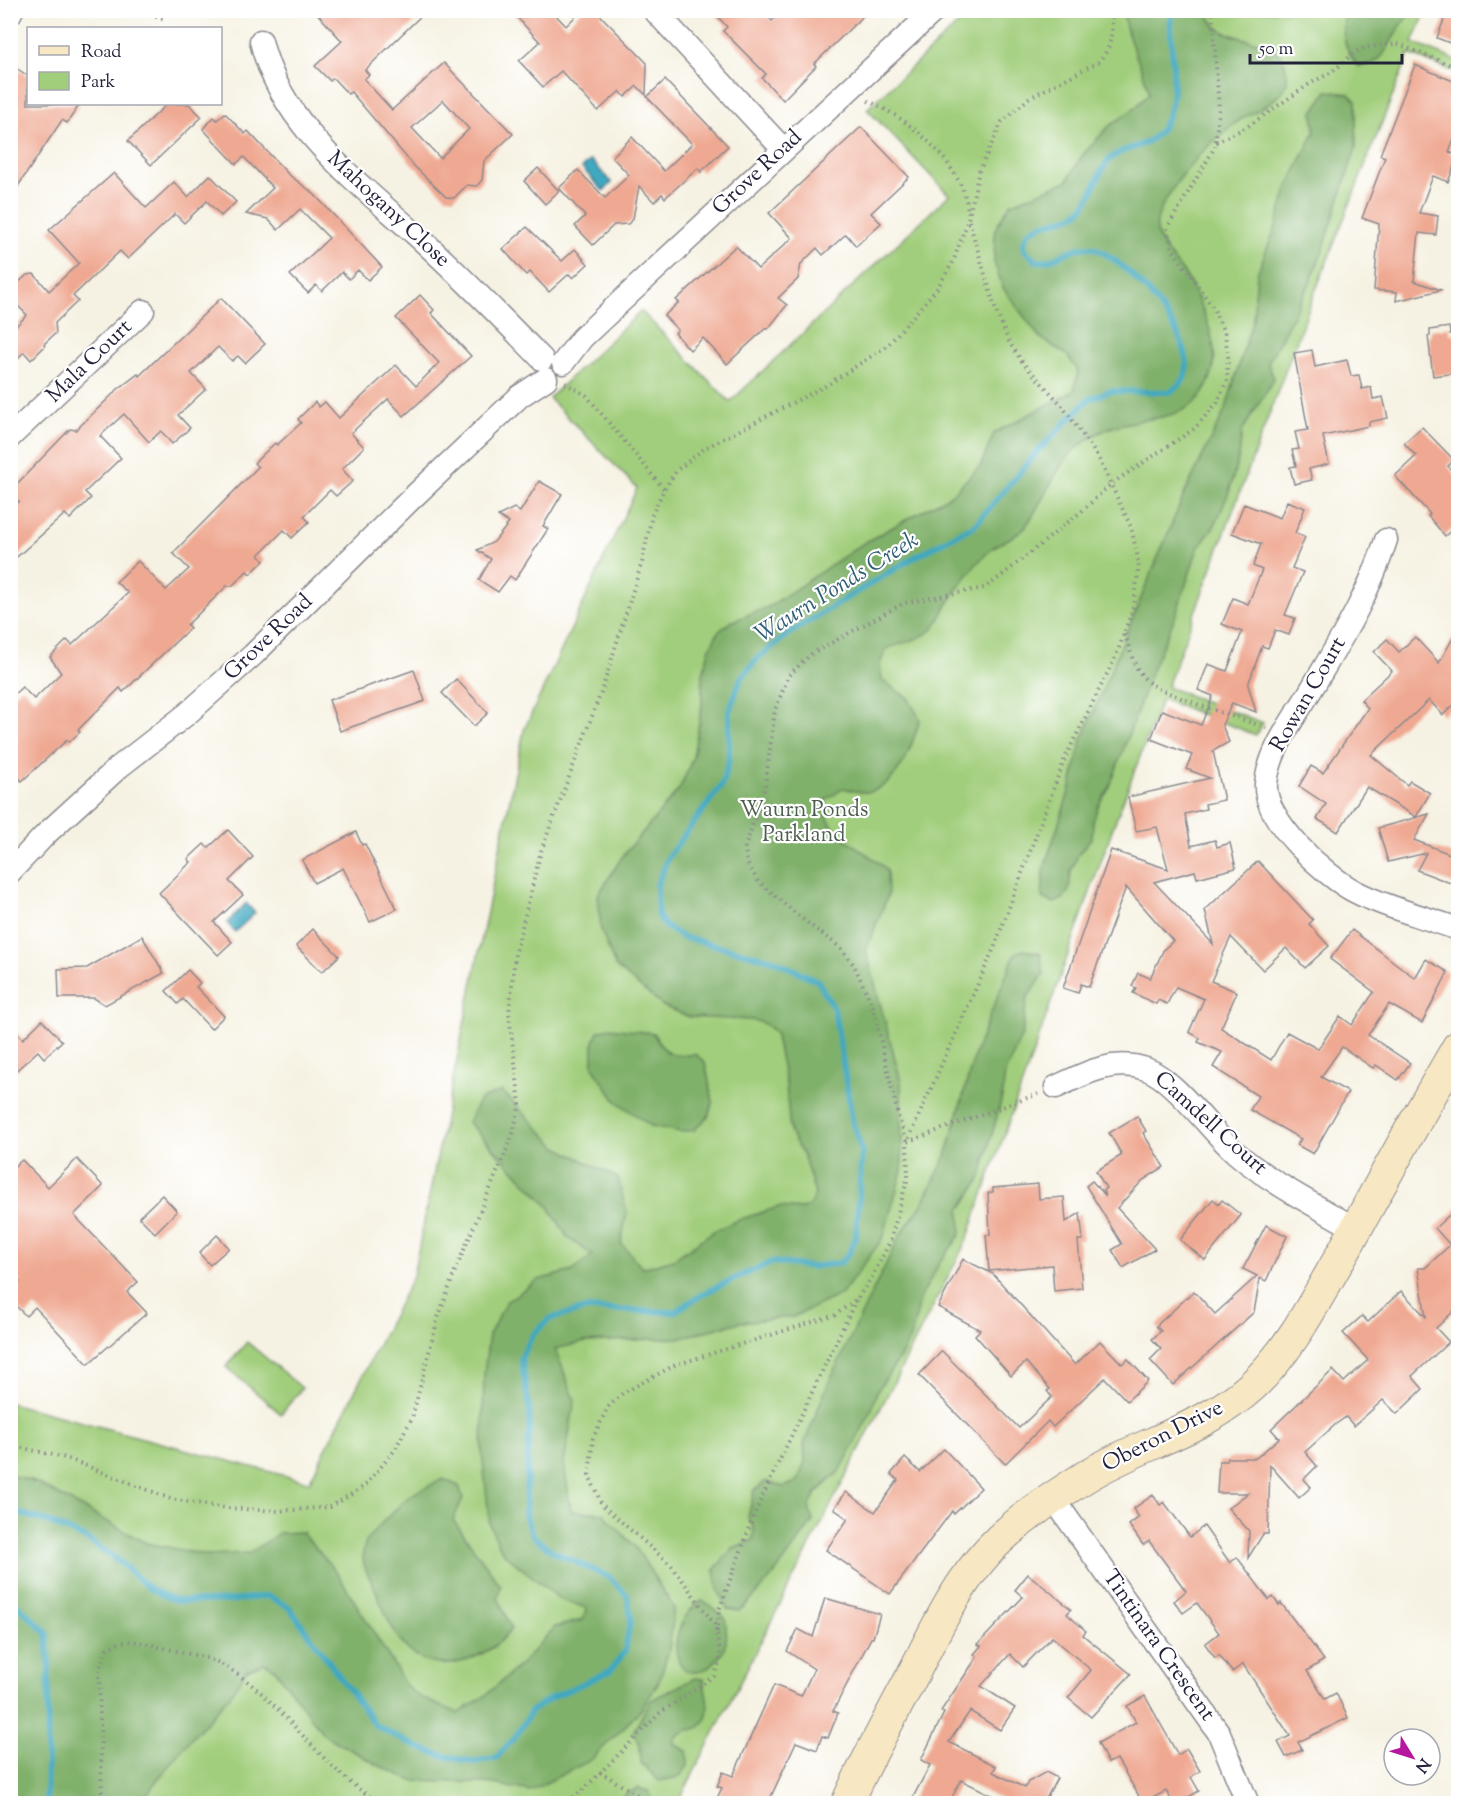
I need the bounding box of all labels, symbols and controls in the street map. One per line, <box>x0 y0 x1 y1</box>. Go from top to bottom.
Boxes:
legend <box>27 27 222 105</box>
scale bar <box>1250 27 1402 65</box>
text: 50 m <box>1258 37 1294 63</box>
text: Road <box>81 40 121 66</box>
text: Park <box>81 70 116 96</box>
street label: Grove Road <box>706 123 810 223</box>
street label: Mahogany Close <box>319 144 457 276</box>
street label: Mala Court <box>40 312 141 411</box>
water label: Waurn Ponds Creek <box>749 524 926 652</box>
street label: Grove Road <box>217 587 321 689</box>
street label: Rowan Court <box>1263 631 1355 759</box>
park label: Waurn Ponds Parkland <box>740 795 868 852</box>
street label: Camdell Court <box>1146 1064 1274 1184</box>
street label: Oberon Drive <box>1097 1393 1229 1481</box>
street label: Tintinara Crescent <box>1094 1564 1222 1729</box>
north arrow <box>1382 1727 1442 1787</box>
text: N <box>1409 1753 1435 1777</box>

